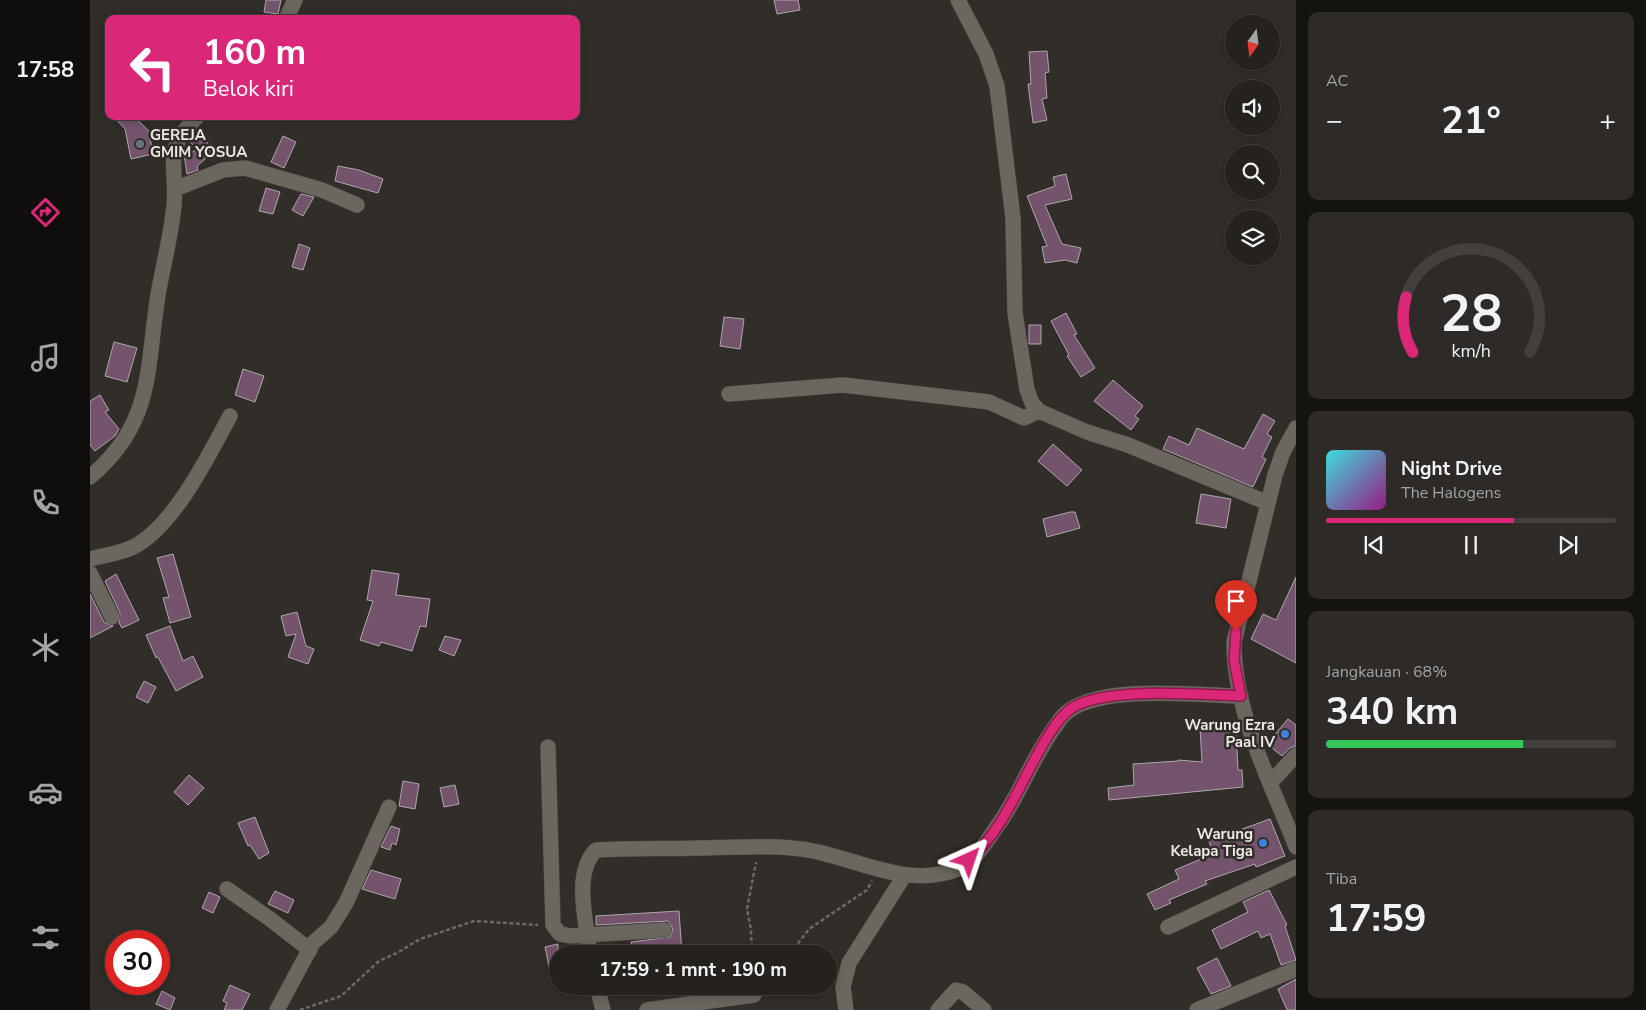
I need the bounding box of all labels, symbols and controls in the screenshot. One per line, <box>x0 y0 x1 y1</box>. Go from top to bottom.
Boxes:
north arrow <box>1225 15 1280 70</box>
map controls <box>1225 15 1280 265</box>
text: 160 m <box>203 29 306 76</box>
icon: left <box>120 35 185 100</box>
text: 17:58 <box>16 55 74 85</box>
text: AC <box>1326 70 1348 92</box>
text: Belok kiri <box>203 74 294 104</box>
button: sound <box>1225 80 1280 135</box>
text: 21° <box>1441 95 1501 146</box>
text: − <box>1326 102 1343 140</box>
text: + <box>1599 102 1616 140</box>
place label: GEREJA GMIM YOSUA <box>150 125 248 162</box>
marker: GEREJA GMIM YOSUA <box>134 138 146 150</box>
button: search <box>1225 145 1280 200</box>
icon: directions <box>28 195 63 230</box>
button: layers <box>1225 210 1280 265</box>
text: 28 <box>1440 278 1502 349</box>
text: km/h <box>1451 339 1491 363</box>
icon: music <box>28 340 63 375</box>
text: Night Drive <box>1401 456 1502 482</box>
text: The Halogens <box>1401 482 1501 504</box>
icon: phone <box>28 485 63 520</box>
icon: previous <box>1360 531 1388 559</box>
icon: pause <box>1457 531 1485 559</box>
icon: next <box>1554 531 1582 559</box>
pin <box>1215 580 1257 631</box>
icon: arrive <box>1222 587 1250 615</box>
icon: climate <box>28 630 63 665</box>
text: Jangkauan · 68% <box>1326 661 1447 683</box>
text: 340 km <box>1326 686 1458 737</box>
place label: Warung Ezra Paal IV <box>1184 715 1275 752</box>
marker: Warung Ezra Paal IV <box>1279 728 1291 740</box>
icon: car <box>28 775 63 810</box>
place label: Warung Kelapa Tiga <box>1170 824 1253 861</box>
position arrow <box>942 833 994 885</box>
marker: Warung Kelapa Tiga <box>1257 837 1269 849</box>
text: Tiba <box>1326 868 1357 890</box>
text: 17:59 <box>1326 893 1427 944</box>
icon: filters <box>28 920 63 955</box>
speed limit sign: 30 <box>105 930 170 995</box>
text: 17:59 · 1 mnt · 190 m <box>599 957 787 983</box>

